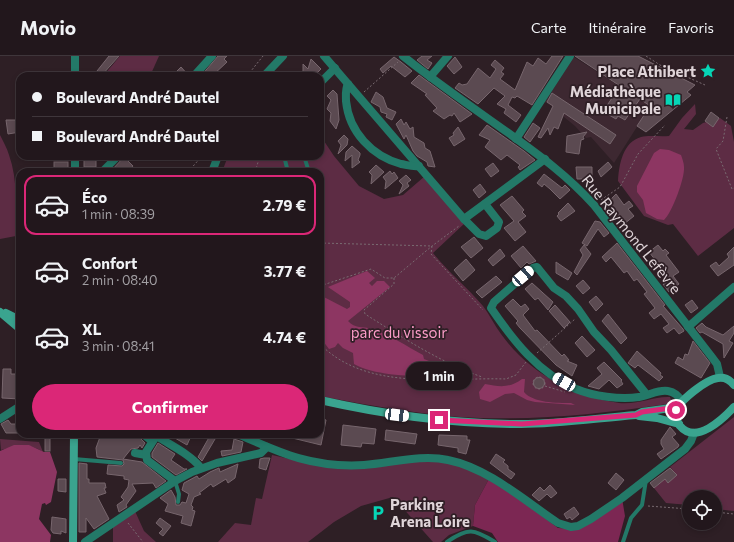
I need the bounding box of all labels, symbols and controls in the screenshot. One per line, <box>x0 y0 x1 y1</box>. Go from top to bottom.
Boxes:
text: Movio <box>20 16 76 39</box>
text: Carte <box>531 19 566 36</box>
text: Itinéraire <box>588 19 646 36</box>
text: Favoris <box>668 19 714 36</box>
place label: Place Athibert <box>598 62 696 80</box>
place icon: Place Athibert <box>699 62 717 80</box>
place label: Médiathèque Municipale <box>570 82 661 117</box>
text: Boulevard André Dautel <box>56 88 219 106</box>
library icon: Médiathèque Municipale <box>664 91 682 109</box>
text: Boulevard André Dautel <box>56 127 219 145</box>
street label: Rue Raymond Lefèvre <box>579 171 686 297</box>
icon: car <box>34 187 70 223</box>
text: Éco <box>82 188 107 206</box>
text: 2.79 € <box>263 196 306 214</box>
text: 1 min · 08:39 <box>82 206 155 222</box>
icon: car <box>34 253 70 289</box>
text: Confort <box>82 254 137 272</box>
text: 3.77 € <box>264 262 306 280</box>
car <box>510 264 536 288</box>
text: 2 min · 08:40 <box>82 272 158 288</box>
icon: car <box>34 319 70 355</box>
text: XL <box>82 320 101 338</box>
park label: parc du vissoir <box>351 323 447 341</box>
text: 4.74 € <box>263 328 306 346</box>
text: 3 min · 08:41 <box>82 338 155 354</box>
callout: 1 min <box>406 362 472 390</box>
text: 1 min <box>424 368 454 384</box>
car <box>551 371 577 393</box>
button: Confirmer <box>32 384 308 430</box>
route start <box>667 401 685 419</box>
car <box>384 408 410 422</box>
route end <box>430 411 448 429</box>
map controls <box>682 490 722 530</box>
button: locate <box>682 490 722 530</box>
place label: Parking Arena Loire <box>390 495 470 530</box>
parking icon: Parking Arena Loire <box>369 504 387 522</box>

